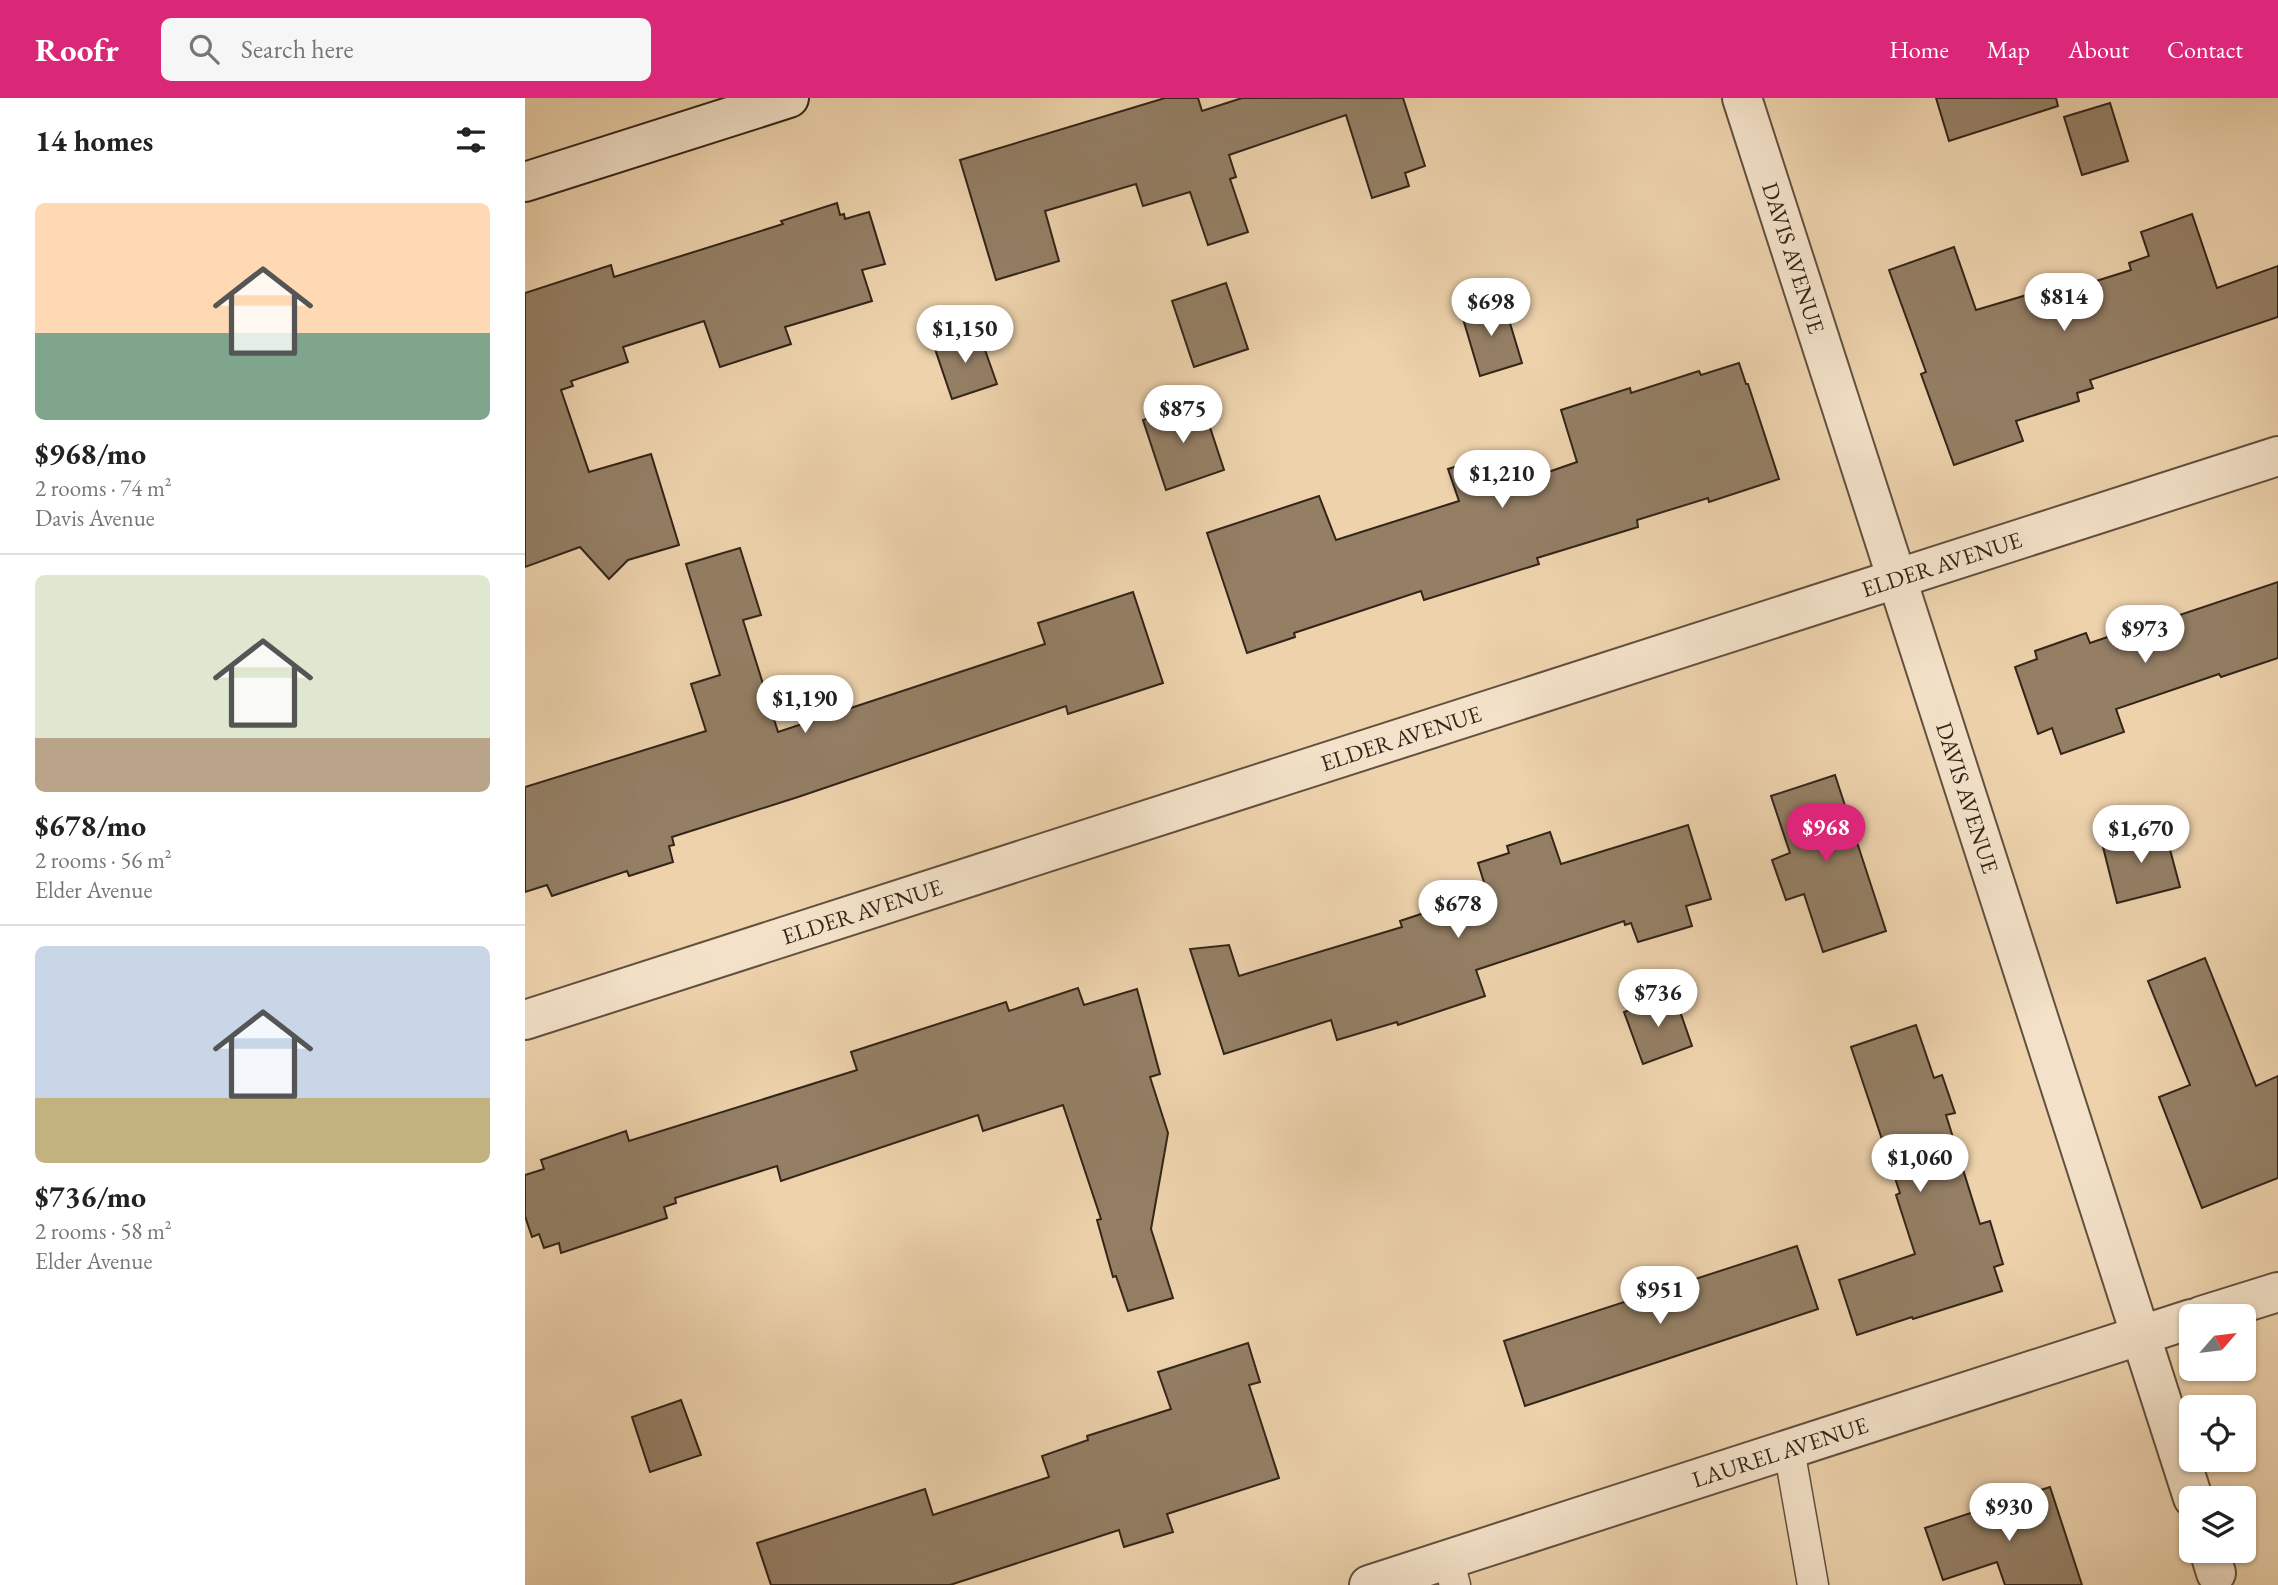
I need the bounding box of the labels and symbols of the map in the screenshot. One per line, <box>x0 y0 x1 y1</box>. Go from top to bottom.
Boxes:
street label: DAVIS AVENUE <box>1755 178 1832 337</box>
pin: $814 <box>2023 274 2105 333</box>
pin: $698 <box>1450 278 1532 338</box>
pin: $1,150 <box>908 306 1022 365</box>
pin: $875 <box>1142 386 1224 445</box>
pin: $1,210 <box>1445 450 1559 510</box>
street label: ELDER AVENUE <box>1857 524 2026 604</box>
pin: $973 <box>2104 606 2186 665</box>
pin: $1,190 <box>748 676 862 735</box>
street label: ELDER AVENUE <box>1317 698 1485 778</box>
street label: DAVIS AVENUE <box>1929 718 2006 877</box>
pin: $968 <box>1785 804 1867 864</box>
pin: $1,670 <box>2084 806 2198 865</box>
street label: ELDER AVENUE <box>778 872 946 951</box>
pin: $678 <box>1417 880 1499 940</box>
pin: $736 <box>1617 970 1699 1029</box>
pin: $1,060 <box>1863 1134 1977 1194</box>
pin: $951 <box>1619 1266 1701 1326</box>
north arrow <box>2179 1304 2256 1381</box>
street label: LAUREL AVENUE <box>1688 1410 1872 1494</box>
pin: $930 <box>1968 1484 2050 1543</box>

